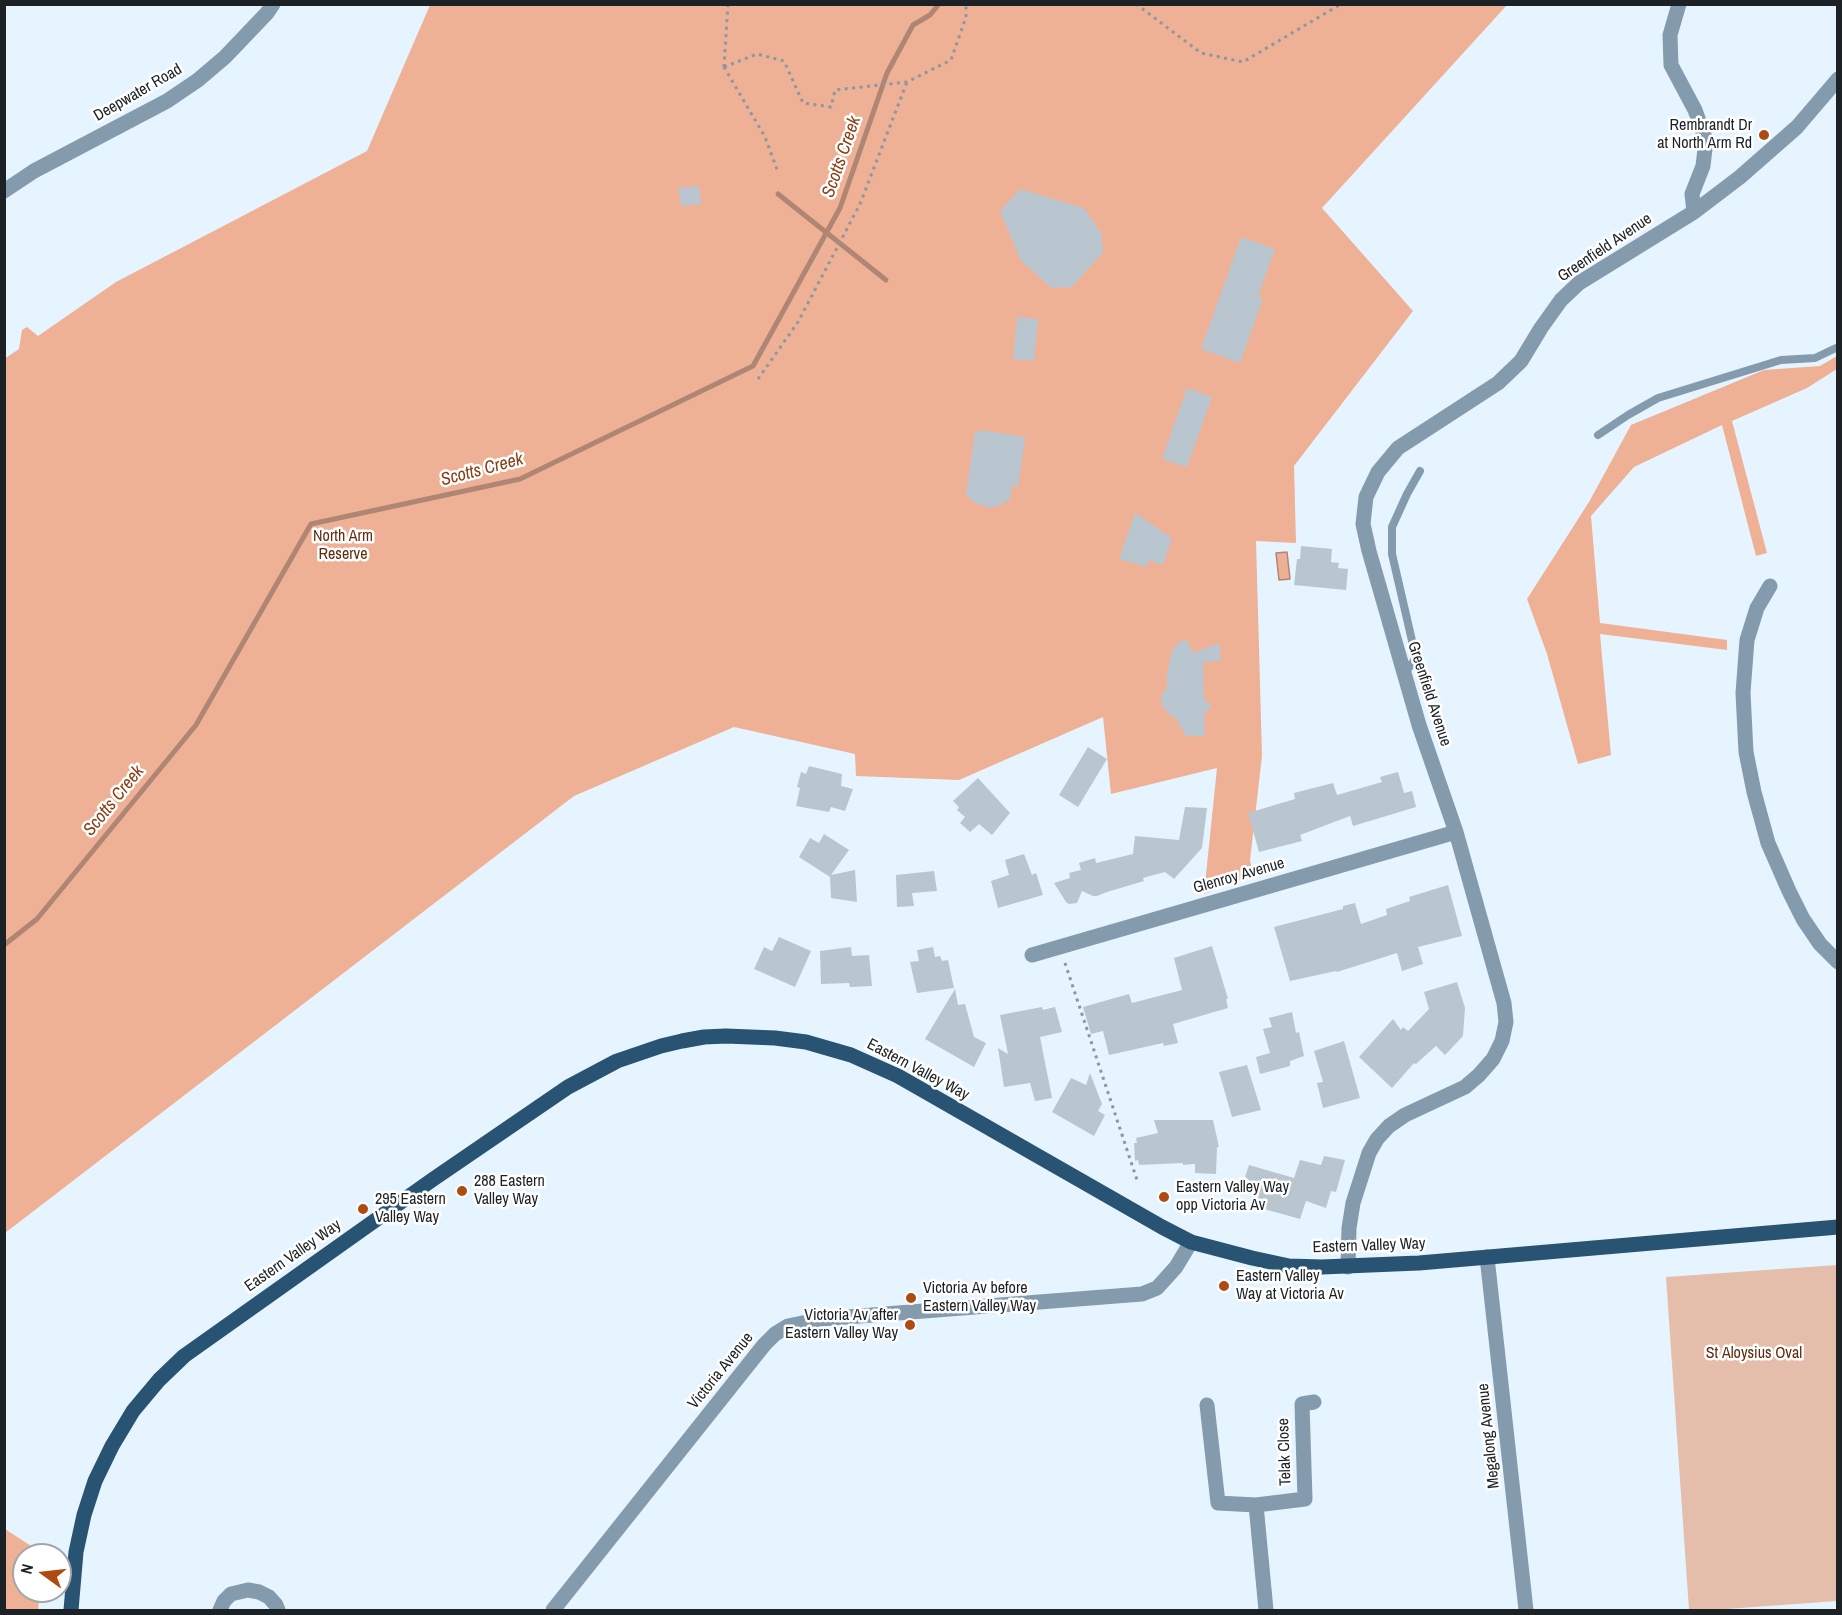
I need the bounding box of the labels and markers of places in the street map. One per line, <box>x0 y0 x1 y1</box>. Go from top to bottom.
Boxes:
place label: Rembrandt Dr at North Arm Rd <box>1657 116 1752 154</box>
marker: Rembrandt Dr at North Arm Rd <box>1757 128 1771 142</box>
place label: 288 Eastern Valley Way <box>474 1172 545 1210</box>
place label: Eastern Valley Way opp Victoria Av <box>1176 1178 1289 1216</box>
marker: 288 Eastern Valley Way <box>455 1184 469 1198</box>
place label: 295 Eastern Valley Way <box>375 1190 446 1228</box>
marker: Eastern Valley Way opp Victoria Av <box>1157 1190 1171 1204</box>
marker: 295 Eastern Valley Way <box>356 1202 370 1216</box>
place label: Eastern Valley Way at Victoria Av <box>1236 1267 1344 1305</box>
place label: Victoria Av before Eastern Valley Way <box>923 1279 1036 1317</box>
marker: Eastern Valley Way at Victoria Av <box>1217 1279 1231 1293</box>
marker: Victoria Av before Eastern Valley Way <box>904 1291 918 1305</box>
place label: Victoria Av after Eastern Valley Way <box>785 1306 898 1344</box>
marker: Victoria Av after Eastern Valley Way <box>903 1318 917 1332</box>

